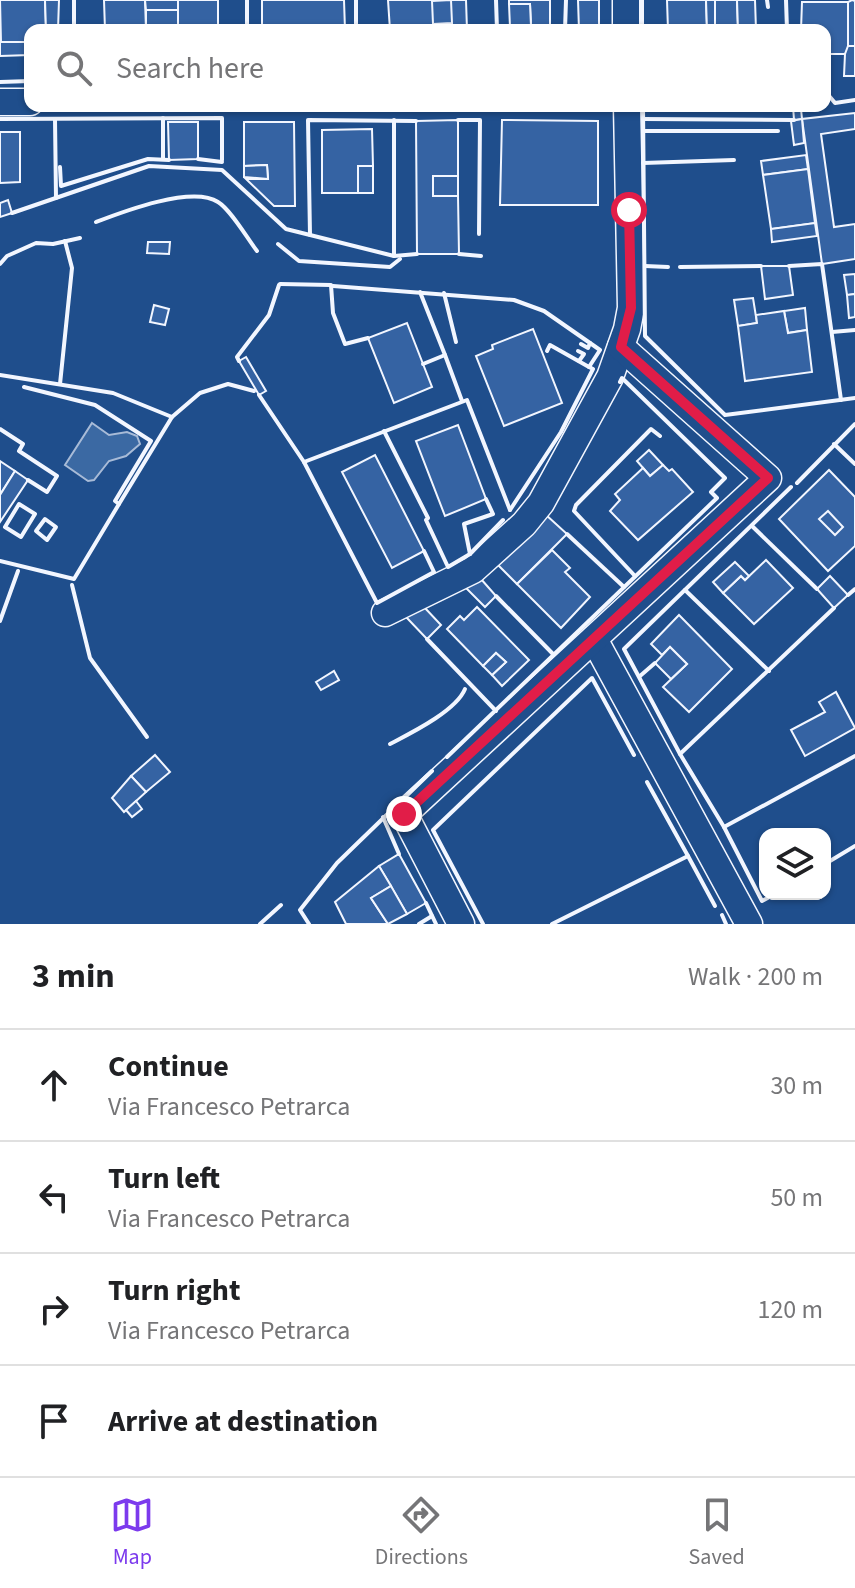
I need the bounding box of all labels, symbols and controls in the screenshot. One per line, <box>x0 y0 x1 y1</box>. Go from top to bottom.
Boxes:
search box <box>24 24 831 112</box>
icon: search <box>52 46 96 90</box>
text: Search here <box>116 47 264 90</box>
route start <box>611 192 647 228</box>
route end <box>386 796 422 832</box>
map controls <box>759 828 831 900</box>
button: layers <box>759 828 831 900</box>
text: 3 min <box>32 952 115 1001</box>
text: Walk · 200 m <box>688 958 823 995</box>
text: Continue <box>108 1045 229 1088</box>
icon: ahead <box>32 1063 76 1107</box>
text: 30 m <box>770 1067 823 1104</box>
text: Via Francesco Petrarca <box>108 1088 350 1125</box>
text: Turn left <box>108 1157 220 1200</box>
icon: left <box>32 1175 76 1219</box>
text: 50 m <box>770 1179 823 1216</box>
text: Via Francesco Petrarca <box>108 1200 350 1237</box>
text: Turn right <box>108 1269 240 1312</box>
icon: right <box>32 1287 76 1331</box>
text: 120 m <box>757 1291 823 1328</box>
text: Via Francesco Petrarca <box>108 1312 350 1349</box>
icon: arrive <box>32 1399 76 1443</box>
text: Arrive at destination <box>108 1400 378 1443</box>
tab: Map <box>110 1493 154 1573</box>
tab: Directions <box>375 1493 468 1573</box>
tab: Saved <box>689 1493 745 1573</box>

